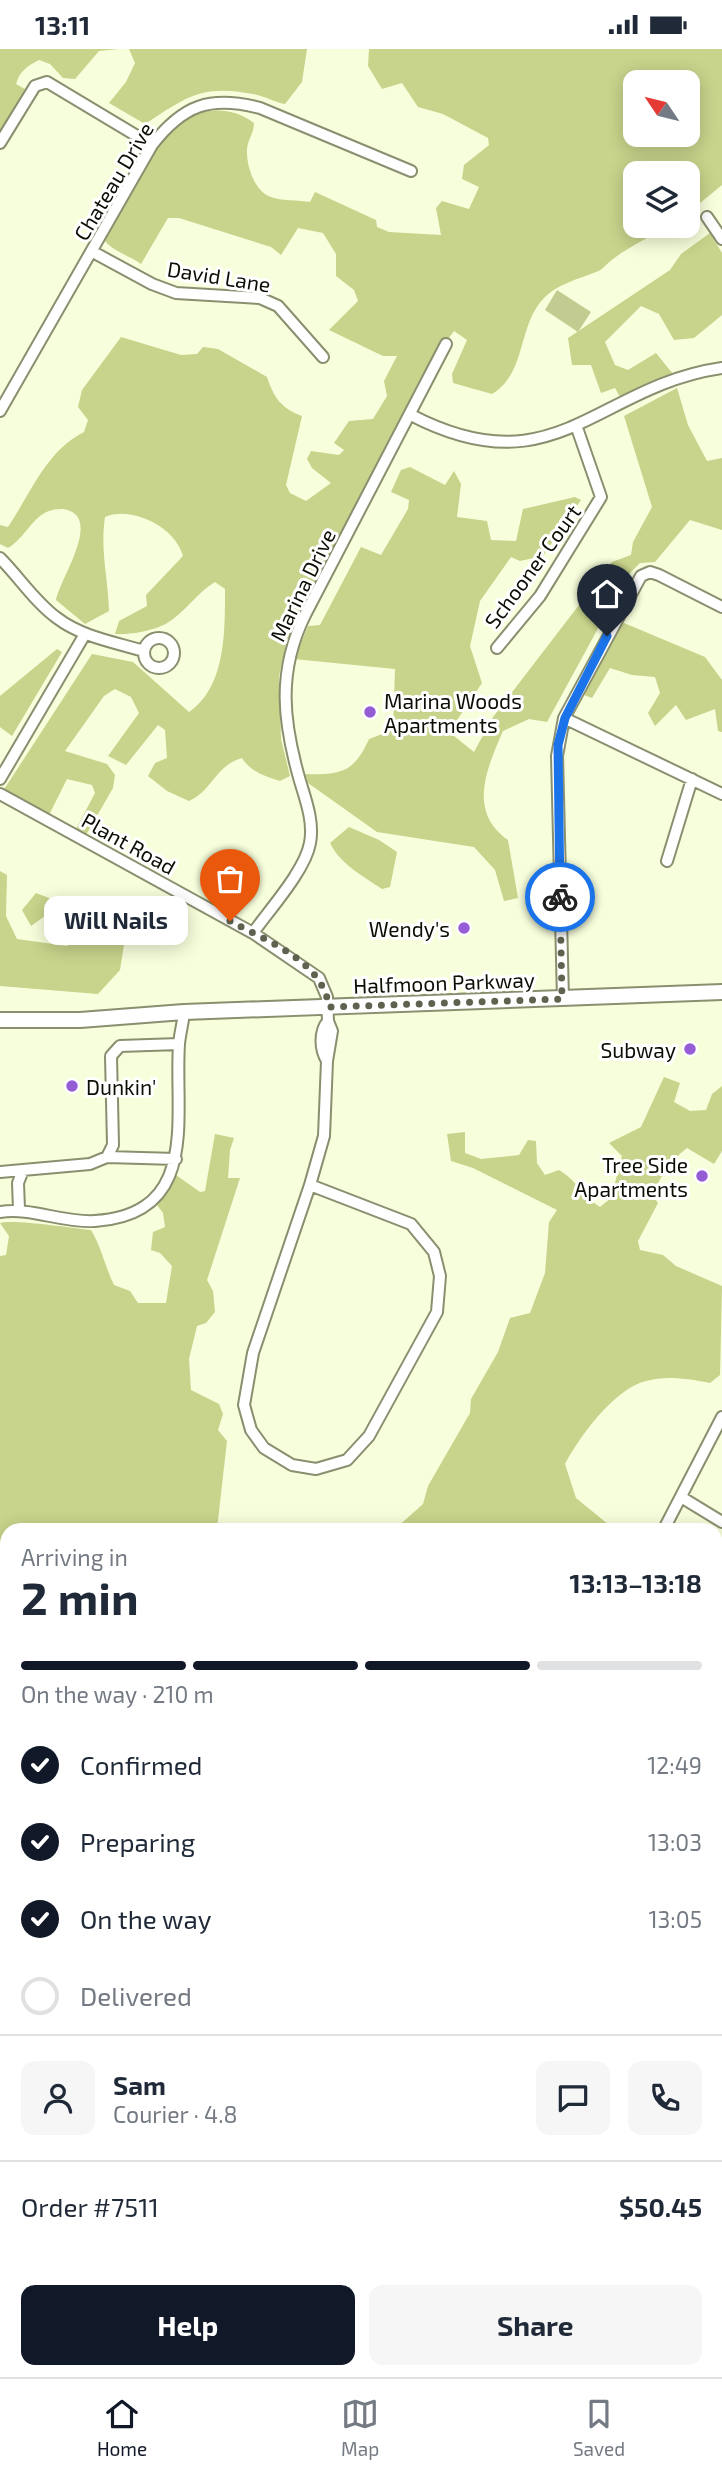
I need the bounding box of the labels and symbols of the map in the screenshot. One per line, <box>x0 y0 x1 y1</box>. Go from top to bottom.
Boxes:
north arrow <box>623 70 700 147</box>
street label: Chateau Drive <box>68 118 158 244</box>
street label: David Lane <box>166 255 272 297</box>
street label: Schooner Court <box>479 499 585 633</box>
street label: Marina Drive <box>264 525 340 645</box>
pin <box>577 564 637 636</box>
place label: Marina Woods Apartments <box>384 688 522 737</box>
marker: Marina Woods Apartments <box>362 704 378 720</box>
street label: Plant Road <box>78 807 180 879</box>
pin <box>200 849 260 921</box>
courier <box>525 862 595 932</box>
callout: Will Nails <box>44 897 188 945</box>
place label: Wendy's <box>369 916 450 941</box>
marker: Wendy's <box>456 920 472 936</box>
street label: Halfmoon Parkway <box>353 966 535 998</box>
place label: Subway <box>600 1037 676 1062</box>
marker: Subway <box>682 1041 698 1057</box>
place label: Dunkin' <box>86 1074 156 1099</box>
marker: Dunkin' <box>64 1078 80 1094</box>
place label: Tree Side Apartments <box>574 1152 688 1201</box>
marker: Tree Side Apartments <box>694 1168 710 1184</box>

